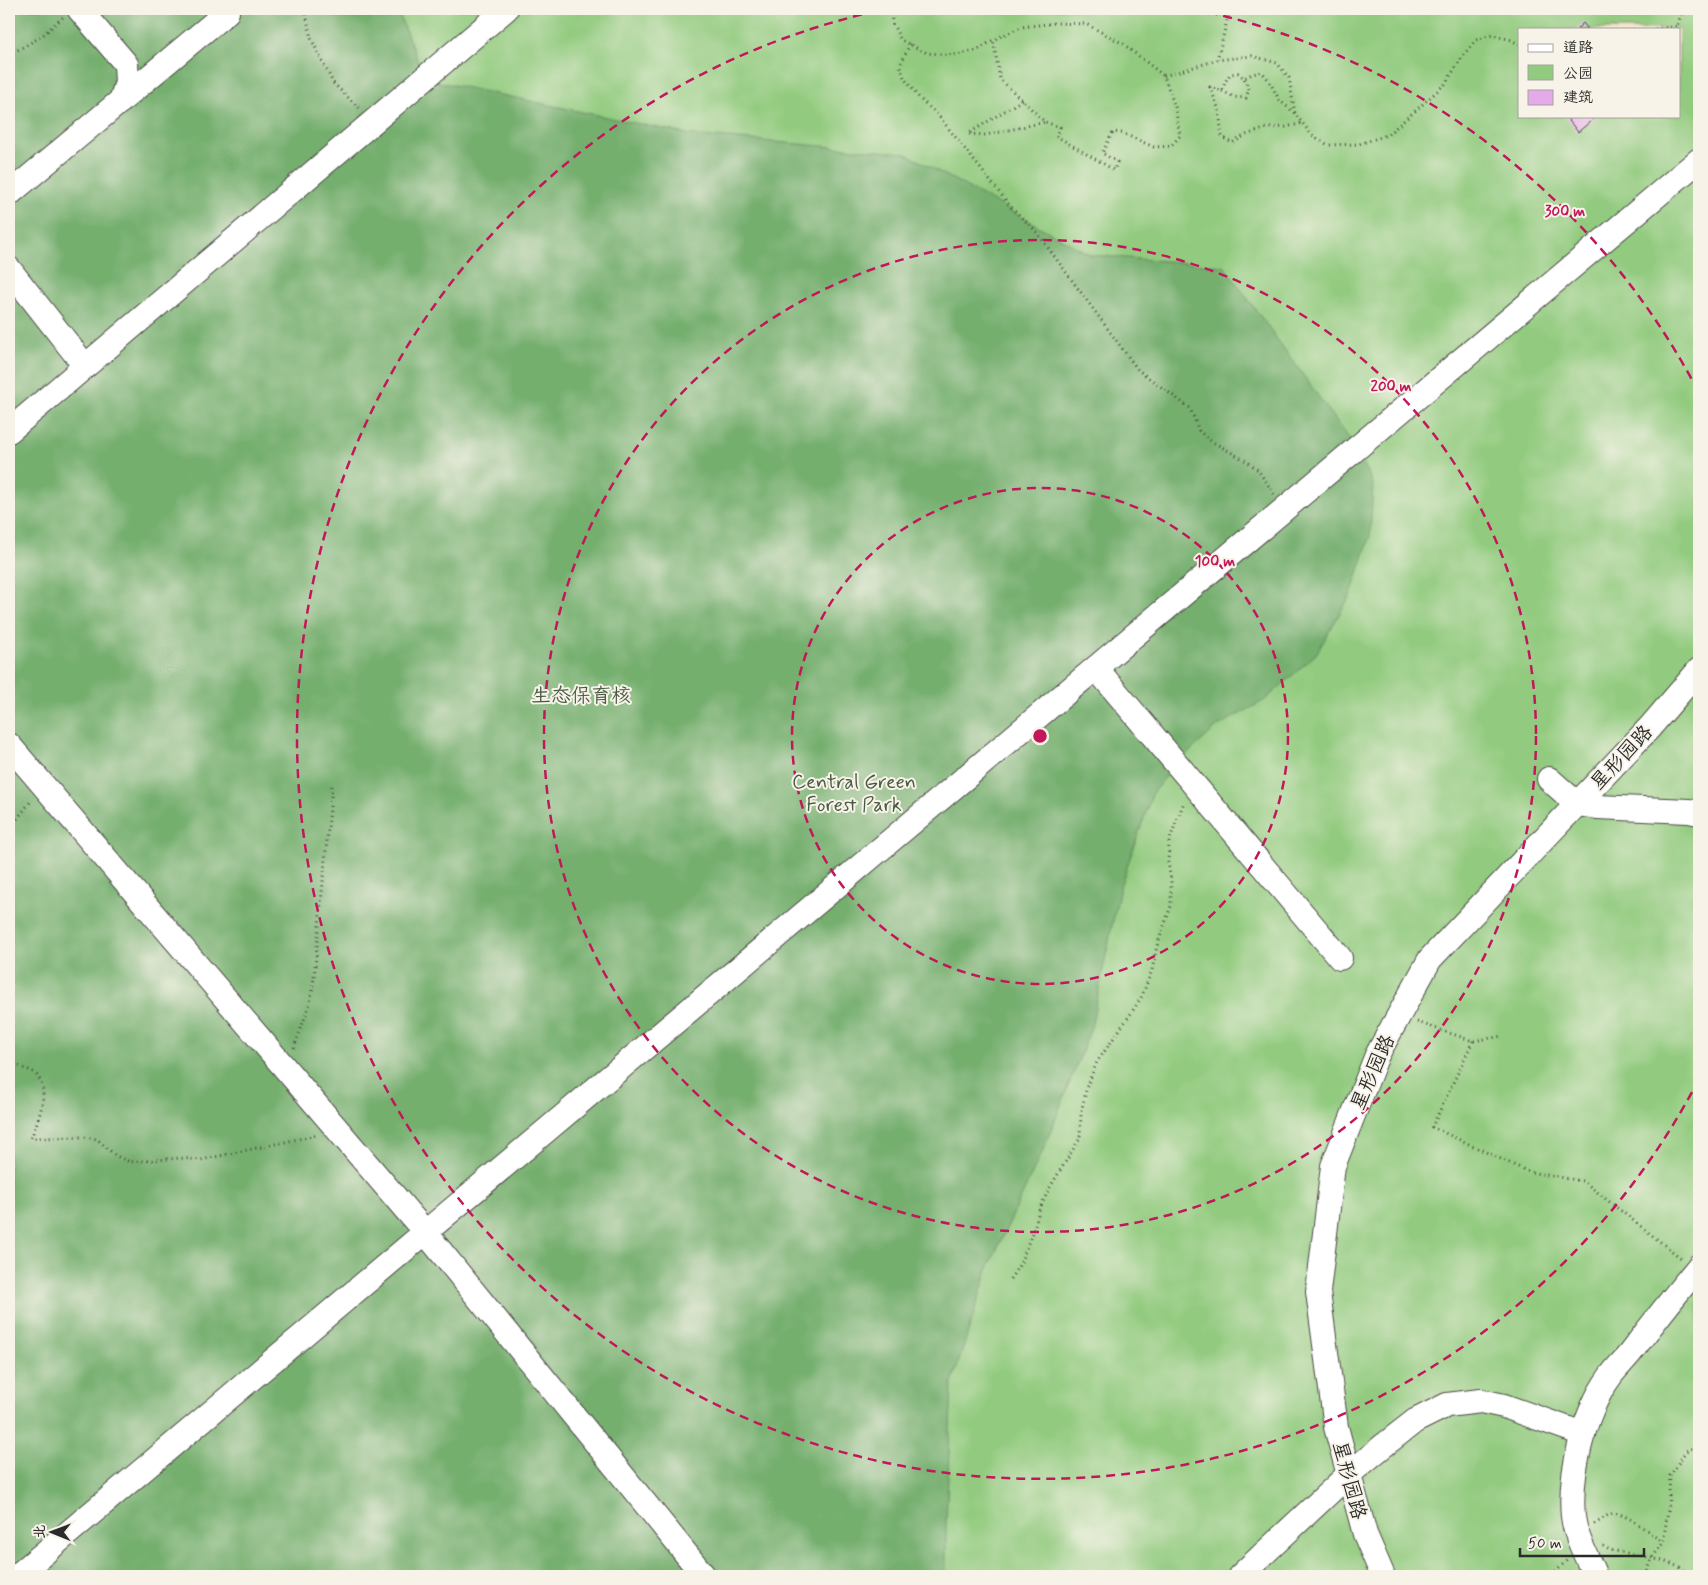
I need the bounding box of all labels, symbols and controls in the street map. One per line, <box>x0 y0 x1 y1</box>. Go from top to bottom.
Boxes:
legend <box>1518 28 1680 118</box>
text: 道路 <box>1563 38 1593 58</box>
text: 公园 <box>1563 64 1593 84</box>
text: 建筑 <box>1563 88 1593 108</box>
text: 300 m <box>1545 202 1585 222</box>
text: 200 m <box>1371 377 1412 397</box>
text: 100 m <box>1195 552 1235 572</box>
park label: 生态保育核 <box>531 683 631 710</box>
street label: 星形园路 <box>1585 719 1660 796</box>
centre of rings <box>1031 727 1049 745</box>
park label: Central Green Forest Park <box>792 769 916 819</box>
street label: 星形园路 <box>1345 1030 1402 1115</box>
street label: 星形园路 <box>1325 1438 1372 1523</box>
north arrow <box>28 1508 78 1558</box>
text: 北 <box>31 1525 49 1539</box>
scale bar <box>1520 1525 1644 1557</box>
text: 50 m <box>1528 1534 1562 1554</box>

